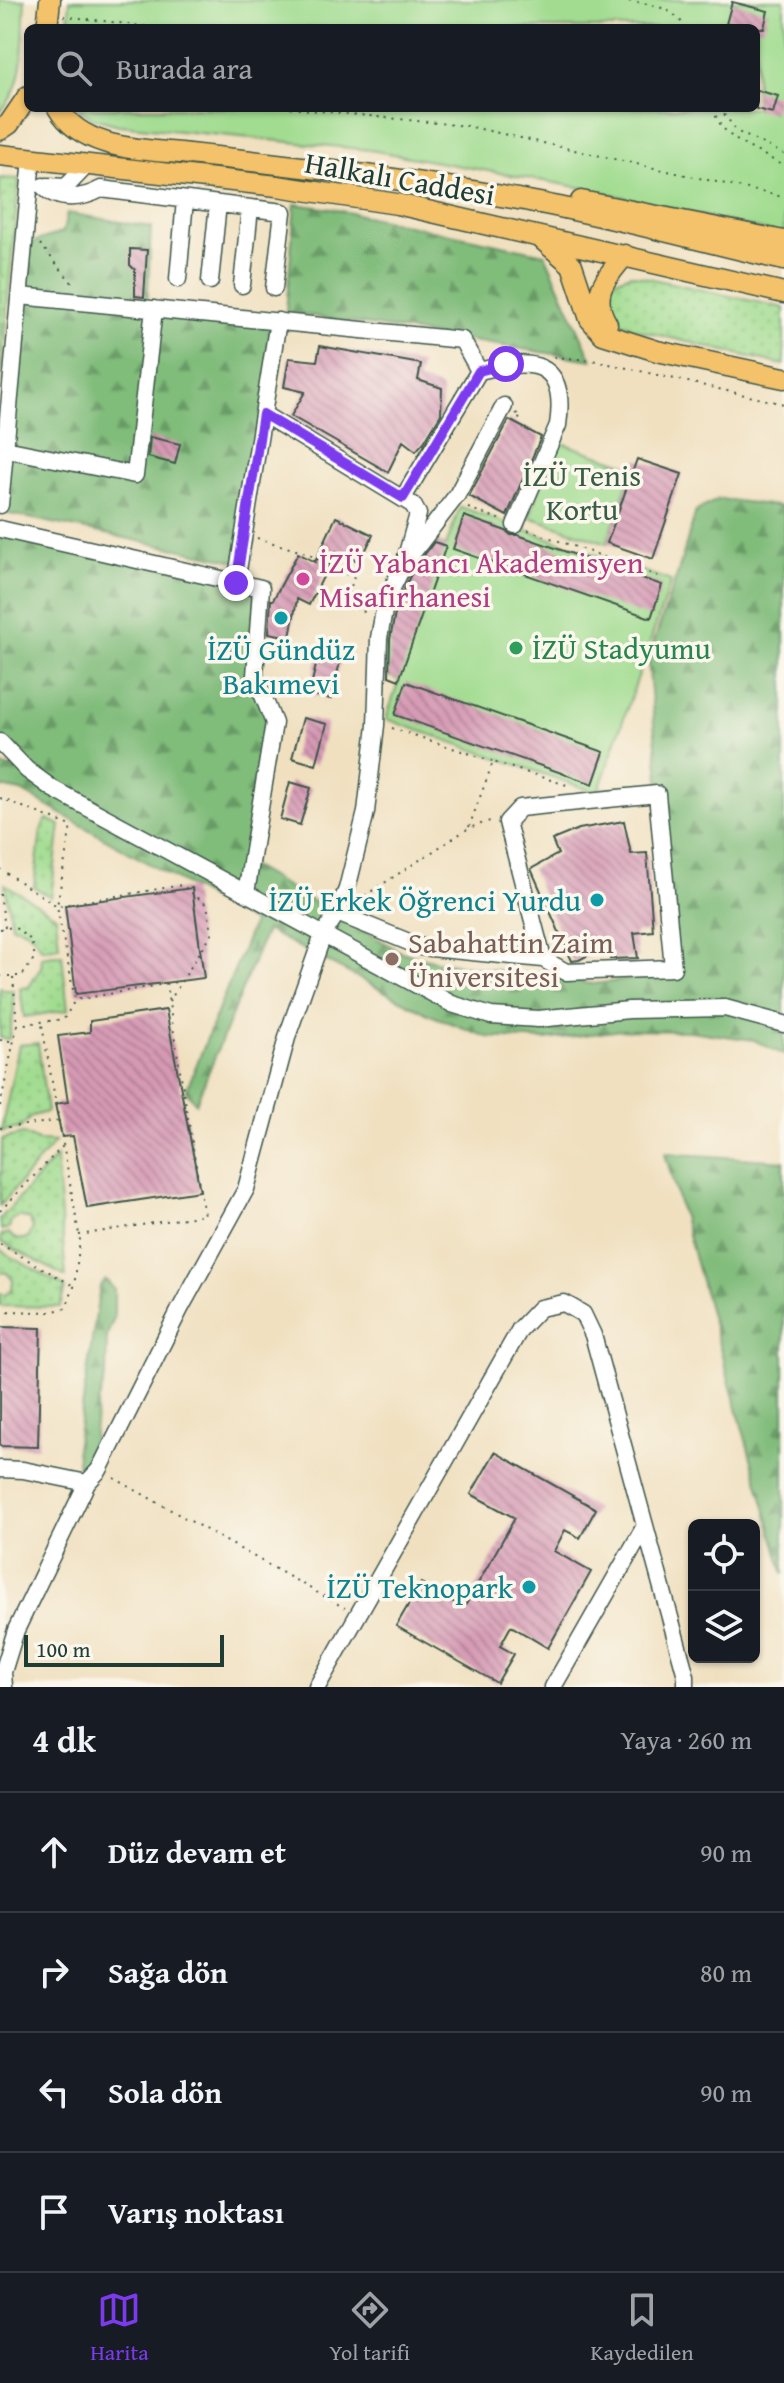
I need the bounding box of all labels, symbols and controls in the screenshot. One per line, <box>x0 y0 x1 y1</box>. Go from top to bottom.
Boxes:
search box <box>24 24 760 112</box>
icon: search <box>52 46 96 90</box>
text: Burada ara <box>116 46 253 90</box>
street label: Halkalı Caddesi <box>301 140 499 216</box>
route start <box>488 346 524 382</box>
park label: İZÜ Tenis Kortu <box>523 453 641 531</box>
place label: İZÜ Yabancı Akademisyen Misafirhanesi <box>319 540 644 618</box>
route end <box>218 565 254 601</box>
marker: İZÜ Yabancı Akademisyen Misafirhanesi <box>294 570 312 588</box>
marker: İZÜ Gündüz Bakımevi <box>272 609 290 627</box>
place label: İZÜ Stadyumu <box>532 626 712 670</box>
place label: İZÜ Gündüz Bakımevi <box>207 627 355 705</box>
marker: İZÜ Stadyumu <box>507 639 525 657</box>
place label: İZÜ Erkek Öğrenci Yurdu <box>269 878 582 922</box>
marker: İZÜ Erkek Öğrenci Yurdu <box>588 891 606 909</box>
place label: Sabahattin Zaim Üniversitesi <box>408 920 614 998</box>
marker: Sabahattin Zaim Üniversitesi <box>383 950 401 968</box>
map controls <box>688 1519 760 1663</box>
button: locate <box>688 1519 760 1591</box>
place label: İZÜ Teknopark <box>326 1565 514 1609</box>
marker: İZÜ Teknopark <box>520 1578 538 1596</box>
button: layers <box>688 1591 760 1663</box>
scale bar <box>24 1631 224 1667</box>
text: 100 m <box>36 1633 91 1665</box>
text: 4 dk <box>32 1715 96 1764</box>
text: Yaya · 260 m <box>621 1720 752 1759</box>
icon: ahead <box>32 1830 76 1874</box>
text: Düz devam et <box>108 1830 286 1874</box>
text: 90 m <box>700 1833 752 1872</box>
icon: right <box>32 1950 76 1994</box>
text: Sağa dön <box>108 1950 228 1994</box>
text: 80 m <box>700 1953 752 1992</box>
icon: left <box>32 2070 76 2114</box>
text: Sola dön <box>108 2070 222 2114</box>
text: 90 m <box>700 2073 752 2112</box>
icon: arrive <box>32 2190 76 2234</box>
text: Varış noktası <box>108 2190 284 2234</box>
tab: Harita <box>90 2288 149 2368</box>
tab: Yol tarifi <box>329 2288 410 2368</box>
tab: Kaydedilen <box>591 2288 694 2368</box>

